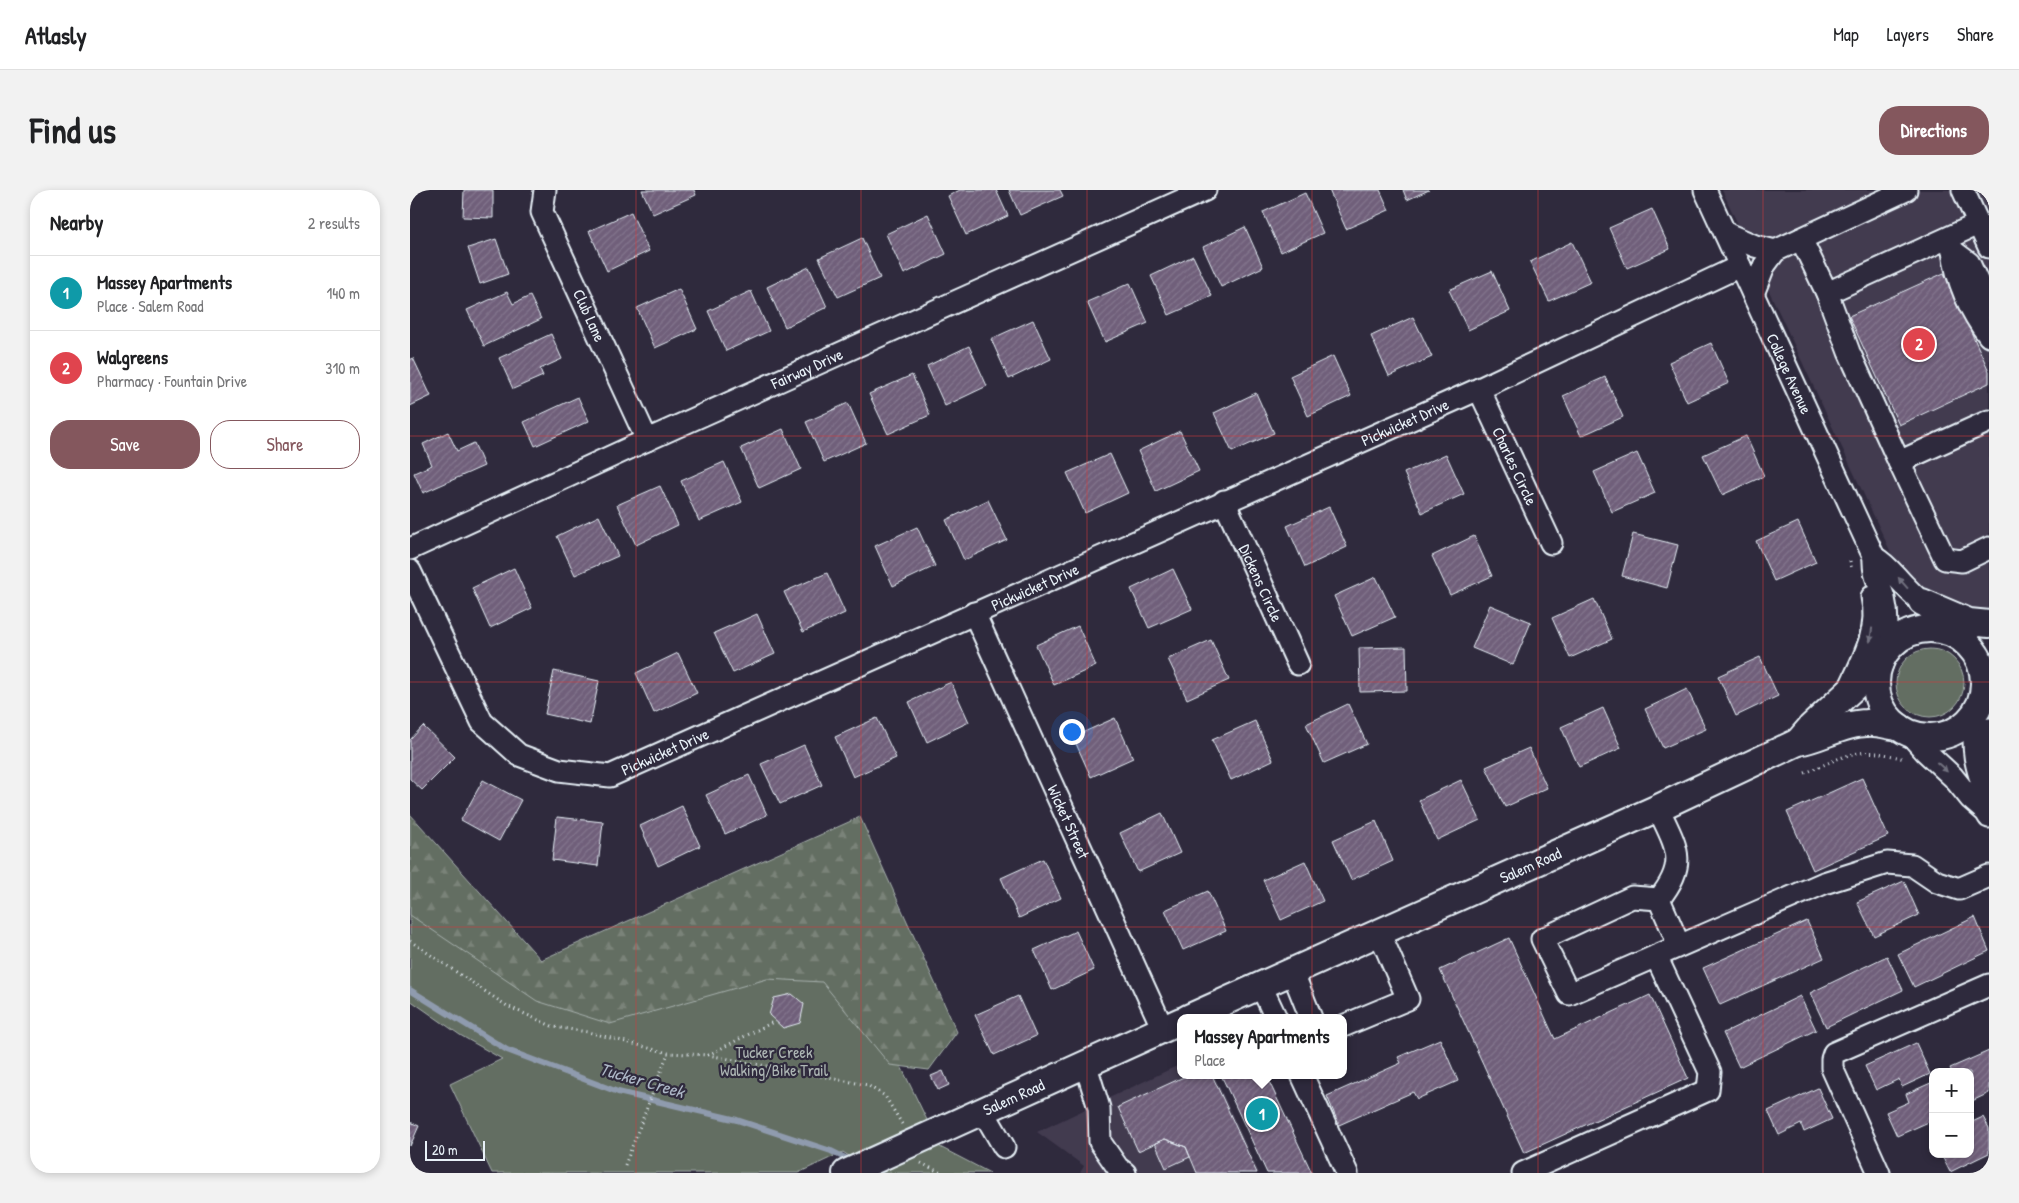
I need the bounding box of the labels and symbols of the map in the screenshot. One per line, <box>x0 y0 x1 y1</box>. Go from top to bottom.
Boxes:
street label: Club Lane <box>568 286 611 346</box>
pin: 2 <box>1903 325 1935 363</box>
street label: College Avenue <box>1761 330 1818 418</box>
street label: Fairway Drive <box>767 342 847 394</box>
street label: Pickwicket Drive <box>1358 393 1453 451</box>
street label: Charles Circle <box>1487 423 1543 509</box>
street label: Dickens Circle <box>1234 541 1289 626</box>
street label: Pickwicket Drive <box>988 557 1083 616</box>
one-way arrow <box>1897 578 1909 590</box>
one-way arrow <box>1867 628 1875 644</box>
your location <box>1059 719 1085 745</box>
street label: Pickwicket Drive <box>618 722 713 781</box>
one-way arrow <box>1936 761 1948 773</box>
street label: Wicket Street <box>1042 781 1095 863</box>
street label: Salem Road <box>1496 842 1565 888</box>
park label: Tucker Creek Walking/Bike Trail <box>720 1041 829 1081</box>
water label: Tucker Creek <box>597 1056 689 1104</box>
street label: Salem Road <box>979 1074 1048 1120</box>
pin: 1 <box>1246 1095 1278 1133</box>
scale bar <box>425 1138 485 1161</box>

